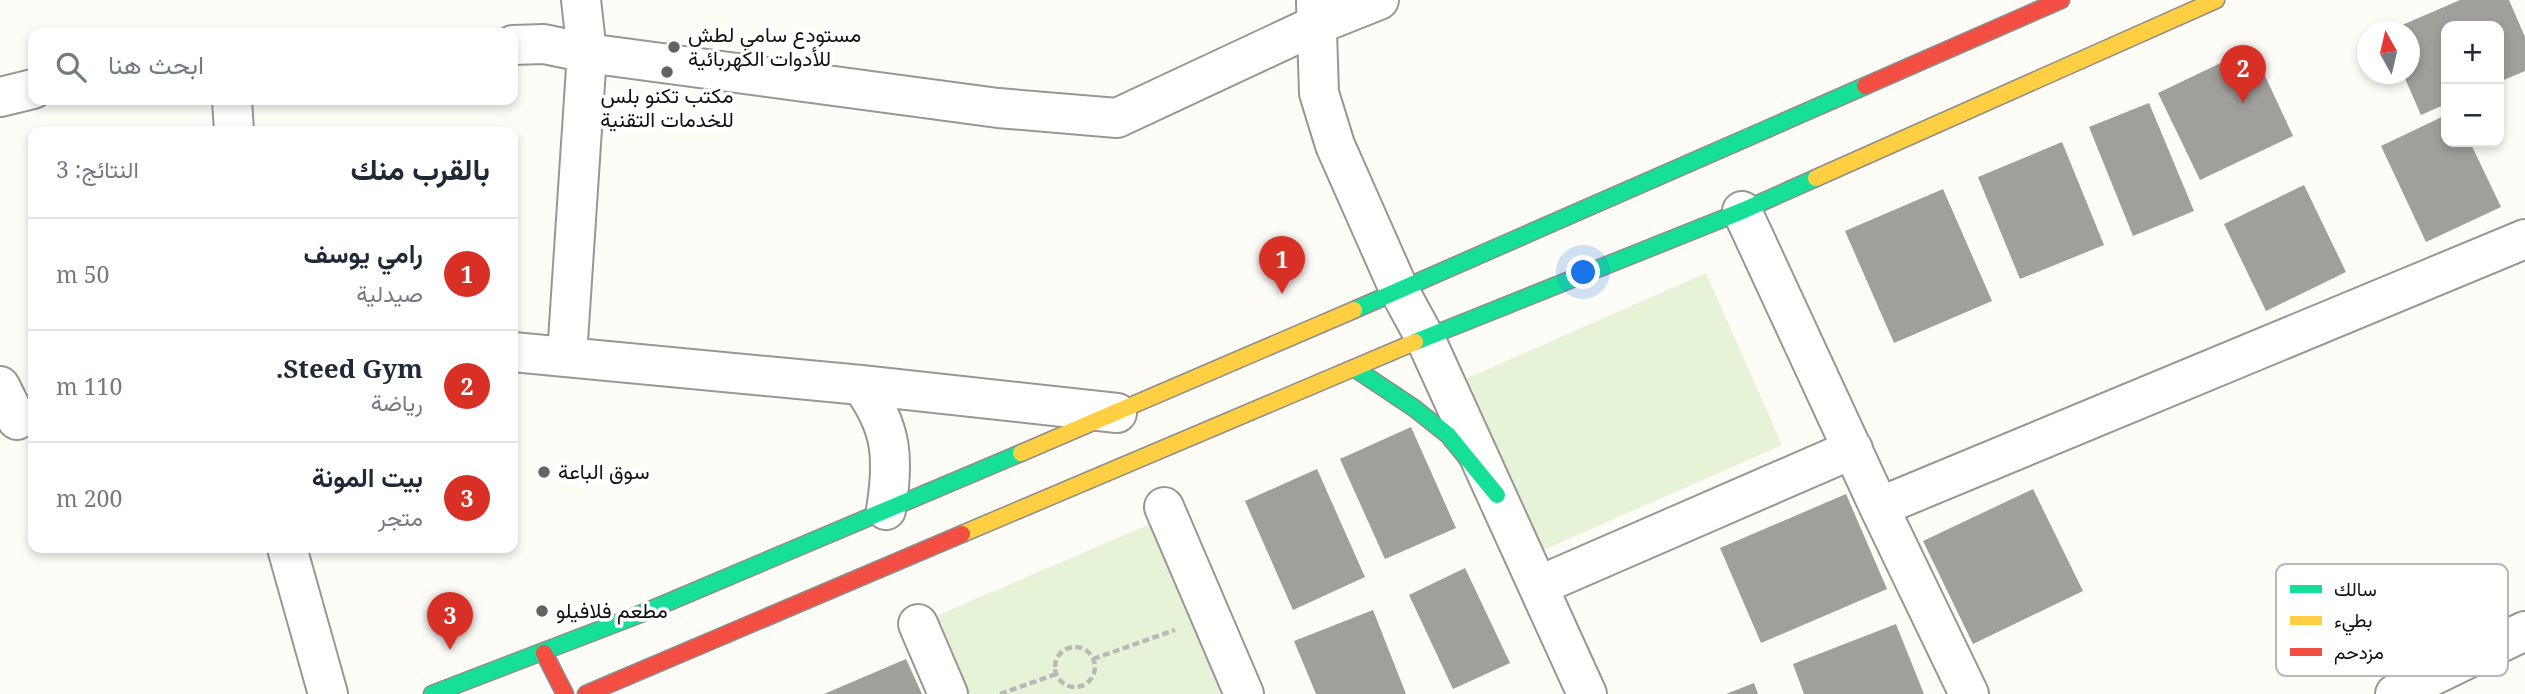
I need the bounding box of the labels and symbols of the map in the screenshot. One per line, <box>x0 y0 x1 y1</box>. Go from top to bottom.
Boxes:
place label: مستودع سامي لطش للأدوات الكهربائية <box>688 20 861 72</box>
north arrow <box>2357 21 2420 84</box>
marker: مستودع سامي لطش للأدوات الكهربائية <box>666 39 682 55</box>
pin: 2 <box>2220 45 2266 103</box>
marker: مكتب تكنو بلس للخدمات التقنية <box>659 64 675 80</box>
place label: مكتب تكنو بلس للخدمات التقنية <box>600 81 734 133</box>
pin: 1 <box>1259 236 1305 294</box>
your location <box>1566 255 1600 289</box>
place label: سوق الباعة <box>558 457 649 485</box>
marker: سوق الباعة <box>536 464 552 480</box>
legend <box>2276 564 2508 676</box>
text: سالك <box>2334 576 2377 602</box>
pin: 3 <box>427 592 473 650</box>
place label: مطعم فلافيلو <box>556 596 668 625</box>
marker: مطعم فلافيلو <box>534 603 550 619</box>
text: بطيء <box>2334 607 2372 636</box>
text: مزدحم <box>2334 639 2384 665</box>

